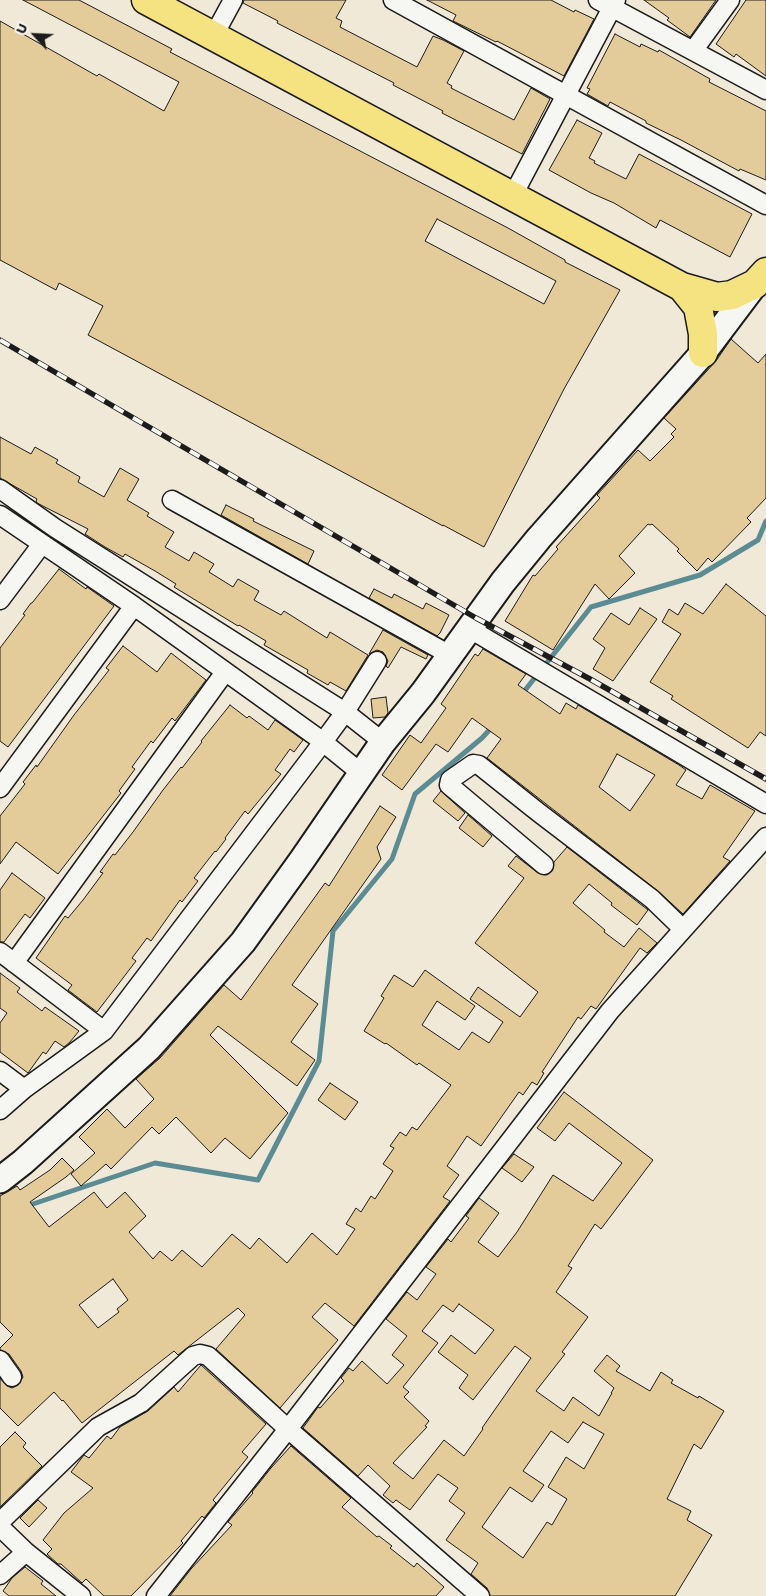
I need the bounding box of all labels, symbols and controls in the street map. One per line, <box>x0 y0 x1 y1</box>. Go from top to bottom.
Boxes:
north arrow <box>10 10 60 60</box>
text: U <box>11 21 32 37</box>

